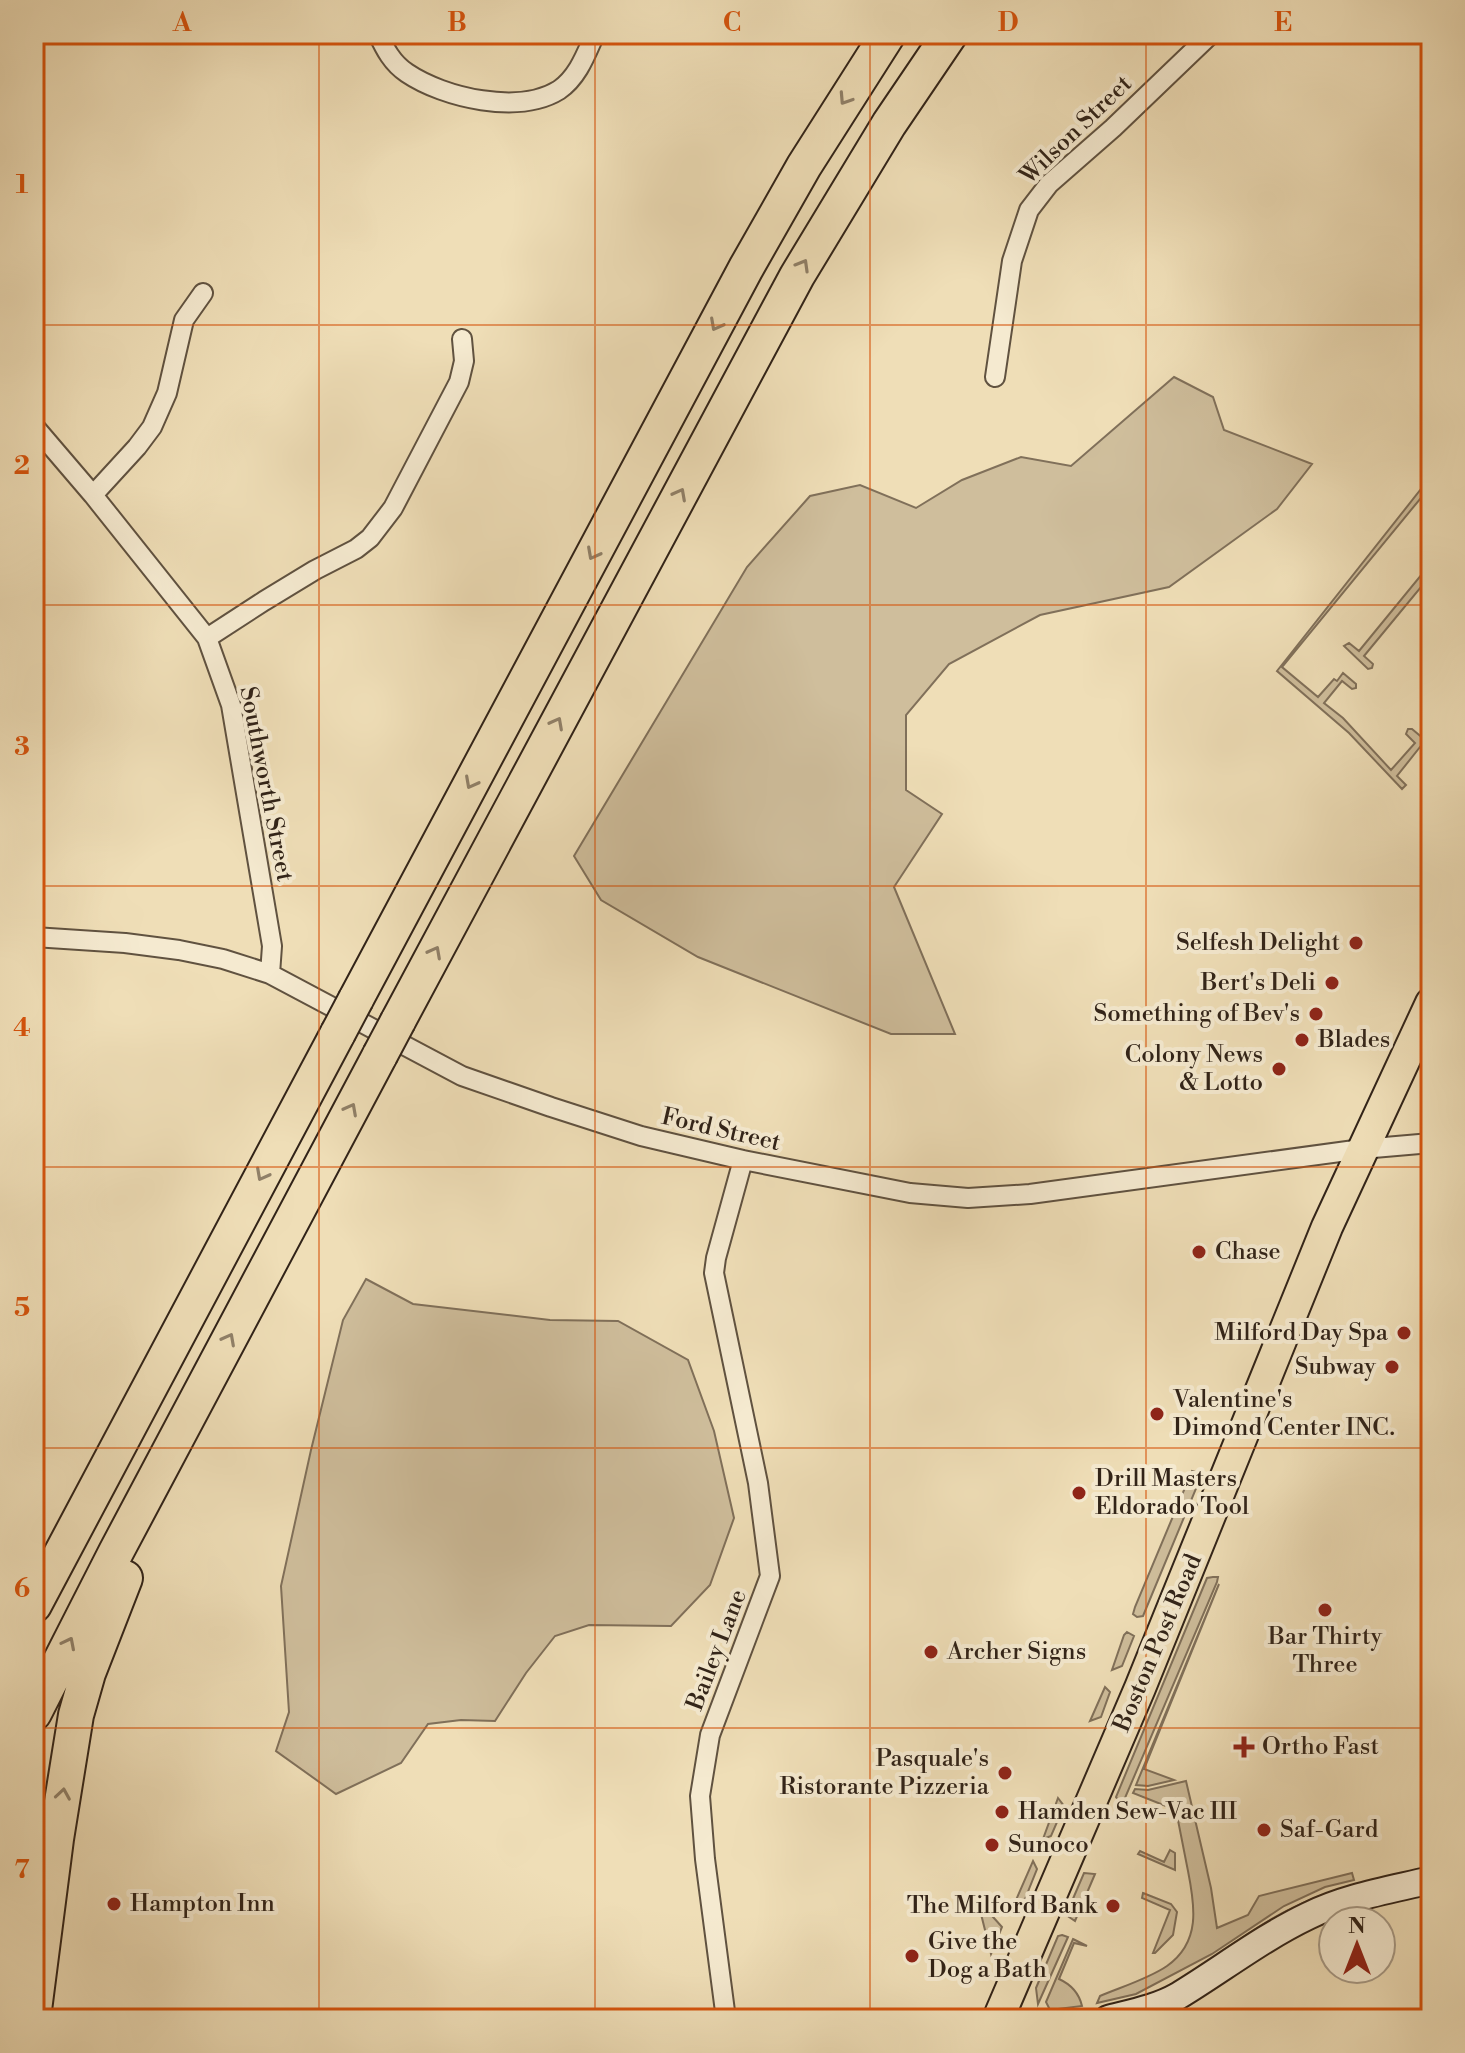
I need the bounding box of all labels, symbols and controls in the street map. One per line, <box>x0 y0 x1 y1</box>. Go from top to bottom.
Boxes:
text: A <box>172 7 192 39</box>
text: B <box>447 7 467 39</box>
text: C <box>723 7 741 39</box>
text: D <box>998 7 1018 39</box>
text: E <box>1274 7 1292 39</box>
street label: Wilson Street <box>1013 69 1139 192</box>
one-way arrow <box>840 91 855 105</box>
text: 1 <box>16 169 29 201</box>
one-way arrow <box>794 259 809 273</box>
one-way arrow <box>710 316 725 331</box>
text: 2 <box>14 450 30 482</box>
one-way arrow <box>670 488 686 502</box>
one-way arrow <box>587 545 603 560</box>
street label: Southworth Street <box>232 684 300 885</box>
one-way arrow <box>548 717 563 731</box>
text: 3 <box>14 731 30 763</box>
one-way arrow <box>465 775 480 790</box>
place label: Selfesh Delight <box>1176 928 1340 958</box>
marker: Selfesh Delight <box>1347 934 1365 952</box>
one-way arrow <box>425 946 440 961</box>
place label: Bert's Deli <box>1200 968 1316 998</box>
marker: Bert's Deli <box>1323 974 1341 992</box>
place label: Something of Bev's <box>1093 999 1300 1029</box>
marker: Something of Bev's <box>1307 1005 1325 1023</box>
text: 4 <box>13 1012 31 1044</box>
place label: Blades <box>1317 1025 1390 1055</box>
marker: Blades <box>1293 1031 1311 1049</box>
place label: Colony News & Lotto <box>1125 1040 1263 1098</box>
marker: Colony News & Lotto <box>1270 1060 1288 1078</box>
street label: Ford Street <box>658 1102 784 1158</box>
one-way arrow <box>341 1103 356 1117</box>
one-way arrow <box>256 1167 271 1182</box>
place label: Chase <box>1215 1237 1281 1267</box>
marker: Chase <box>1190 1243 1208 1261</box>
text: 5 <box>14 1292 30 1324</box>
place label: Milford Day Spa <box>1214 1318 1389 1348</box>
marker: Milford Day Spa <box>1395 1324 1413 1342</box>
one-way arrow <box>219 1333 235 1347</box>
place label: Subway <box>1295 1352 1376 1382</box>
marker: Subway <box>1383 1358 1401 1376</box>
place label: Valentine's Dimond Center INC. <box>1172 1385 1395 1443</box>
marker: Valentine's Dimond Center INC. <box>1148 1405 1166 1423</box>
place label: Drill Masters Eldorado Tool <box>1095 1464 1249 1522</box>
marker: Drill Masters Eldorado Tool <box>1070 1484 1088 1502</box>
street label: Boston Post Road <box>1107 1549 1209 1737</box>
text: 6 <box>14 1573 30 1605</box>
street label: Bailey Lane <box>680 1585 754 1716</box>
marker: Bar Thirty Three <box>1316 1601 1334 1619</box>
place label: Bar Thirty Three <box>1267 1622 1382 1680</box>
one-way arrow <box>59 1637 74 1652</box>
place label: Archer Signs <box>946 1637 1086 1667</box>
marker: Archer Signs <box>922 1643 940 1661</box>
place label: Ortho Fast <box>1262 1732 1379 1762</box>
marker: Ortho Fast <box>1233 1736 1255 1758</box>
place label: Pasquale's Ristorante Pizzeria <box>780 1744 990 1802</box>
marker: Pasquale's Ristorante Pizzeria <box>996 1764 1014 1782</box>
one-way arrow <box>54 1787 71 1801</box>
place label: Hamden Sew-Vac III <box>1018 1797 1237 1827</box>
marker: Hamden Sew-Vac III <box>993 1803 1011 1821</box>
place label: Saf-Gard <box>1280 1815 1379 1845</box>
marker: Saf-Gard <box>1255 1821 1273 1839</box>
place label: Sunoco <box>1008 1830 1089 1860</box>
marker: Sunoco <box>983 1836 1001 1854</box>
text: 7 <box>14 1854 30 1886</box>
place label: Hampton Inn <box>130 1889 275 1919</box>
place label: The Milford Bank <box>907 1891 1098 1921</box>
marker: Hampton Inn <box>105 1895 123 1913</box>
marker: The Milford Bank <box>1104 1897 1122 1915</box>
north arrow <box>1317 1905 1397 1985</box>
text: N <box>1348 1913 1366 1940</box>
place label: Give the Dog a Bath <box>928 1927 1047 1985</box>
marker: Give the Dog a Bath <box>903 1947 921 1965</box>

